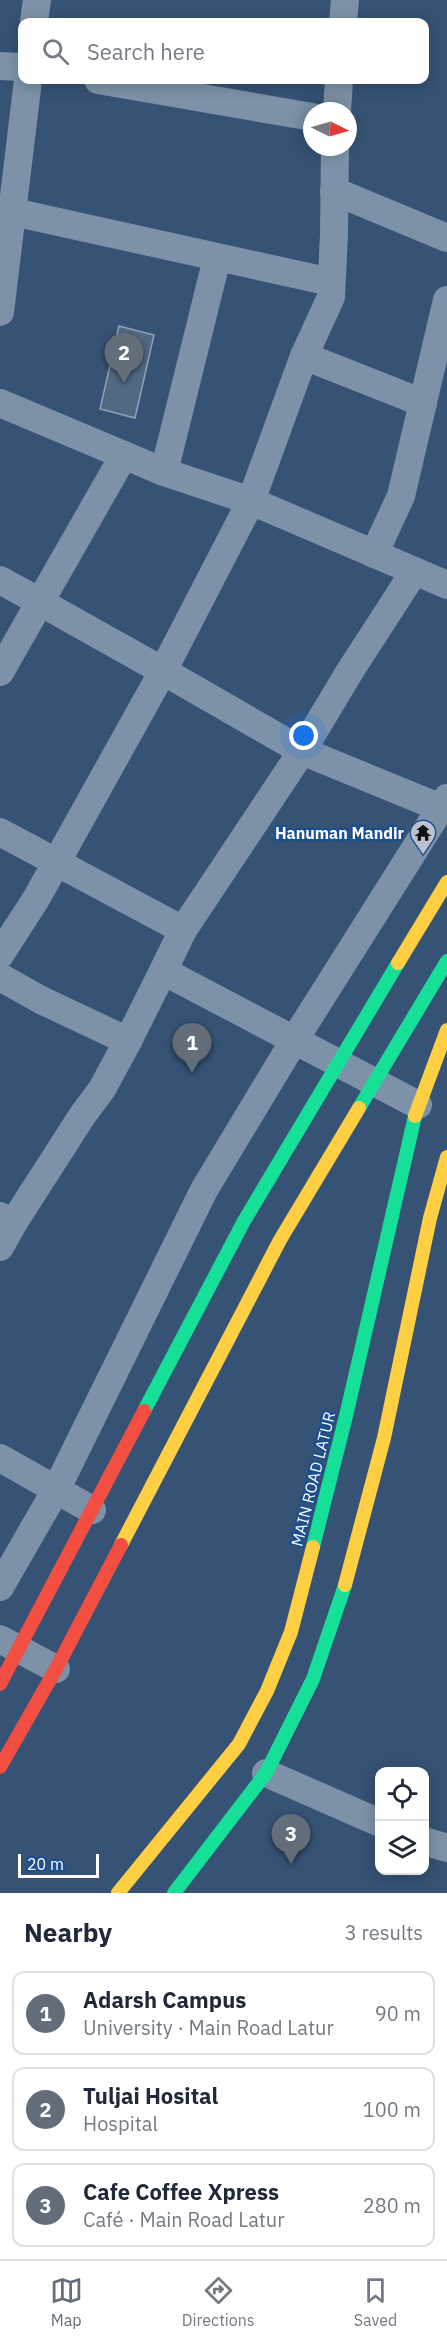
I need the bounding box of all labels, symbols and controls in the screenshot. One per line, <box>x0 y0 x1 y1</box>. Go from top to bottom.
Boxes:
search box <box>18 18 429 84</box>
icon: search <box>39 35 72 68</box>
text: Search here <box>87 37 205 66</box>
north arrow <box>303 102 357 156</box>
pin: 2 <box>104 334 144 383</box>
your location <box>289 721 318 750</box>
temple icon: Hanuman Mandir <box>408 818 438 856</box>
place label: Hanuman Mandir <box>275 823 405 843</box>
pin: 1 <box>172 1024 212 1073</box>
street label: MAIN ROAD LATUR <box>287 1409 339 1549</box>
map controls <box>375 1767 429 1875</box>
button: locate <box>375 1767 429 1821</box>
pin: 3 <box>272 1814 310 1864</box>
button: layers <box>375 1821 429 1875</box>
scale bar <box>18 1851 99 1878</box>
text: 20 m <box>27 1854 64 1874</box>
text: Nearby <box>24 1915 112 1949</box>
text: 3 results <box>345 1919 423 1946</box>
text: Adarsh Campus <box>83 1985 246 2014</box>
text: 1 <box>40 2000 52 2027</box>
text: 90 m <box>375 2000 421 2027</box>
text: University · Main Road Latur <box>83 2014 334 2041</box>
text: Tuljai Hosital <box>83 2081 218 2110</box>
text: 2 <box>40 2096 52 2123</box>
text: 100 m <box>363 2096 421 2123</box>
text: Hospital <box>83 2110 158 2137</box>
text: Cafe Coffee Xpress <box>83 2177 279 2206</box>
text: 3 <box>40 2192 52 2219</box>
text: 280 m <box>363 2192 421 2219</box>
text: Café · Main Road Latur <box>83 2206 285 2233</box>
tab: Map <box>50 2274 83 2330</box>
tab: Directions <box>182 2274 255 2330</box>
tab: Saved <box>354 2274 397 2330</box>

